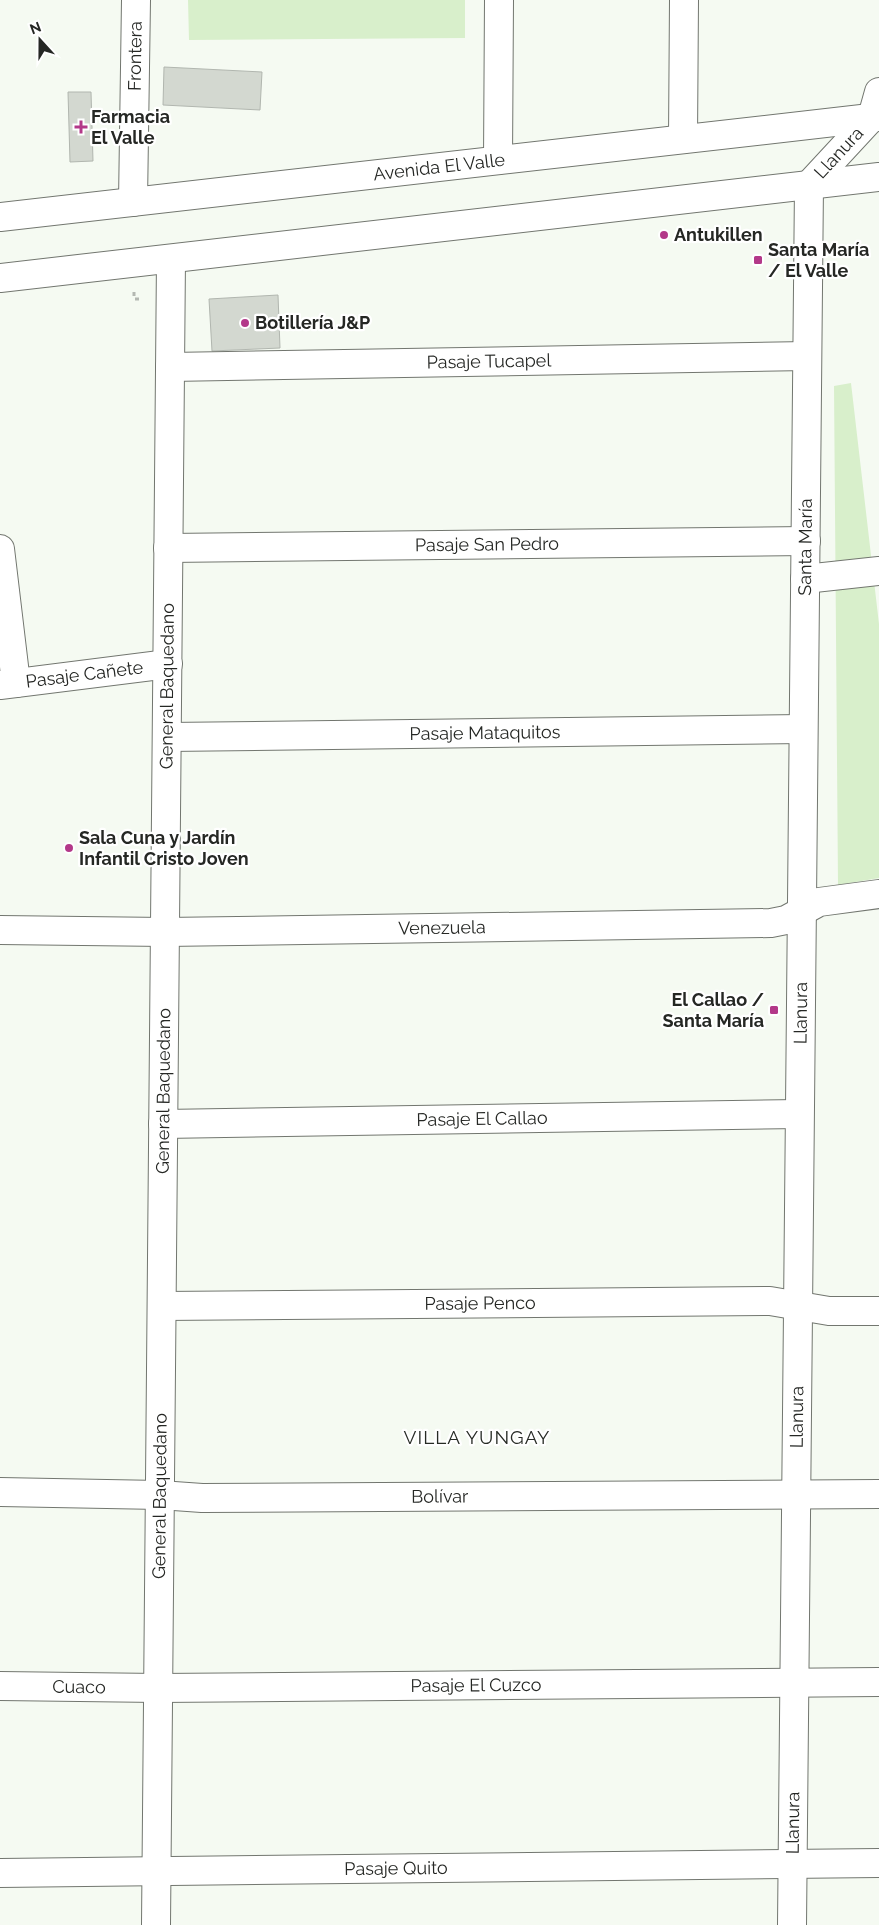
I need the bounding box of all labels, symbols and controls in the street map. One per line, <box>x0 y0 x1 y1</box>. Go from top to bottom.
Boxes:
north arrow <box>15 15 65 65</box>
text: N <box>27 18 43 37</box>
street label: Frontera <box>124 21 146 91</box>
place label: Farmacia El Valle <box>91 106 170 148</box>
marker: Farmacia El Valle <box>75 121 87 133</box>
street label: Llanura <box>810 122 867 183</box>
street label: Avenida El Valle <box>372 149 506 184</box>
place label: Antukillen <box>674 224 763 245</box>
marker: Antukillen <box>658 229 670 241</box>
place label: Santa María / El Valle <box>768 239 869 281</box>
marker: Santa María / El Valle <box>752 254 764 266</box>
place label: Botillería J&P <box>255 312 370 333</box>
marker: Botillería J&P <box>239 317 251 329</box>
street label: Pasaje Tucapel <box>426 349 552 373</box>
street label: Santa María <box>794 498 816 596</box>
street label: Pasaje San Pedro <box>415 533 559 555</box>
street label: General Baquedano <box>155 603 178 769</box>
street label: Pasaje Cañete <box>24 656 145 692</box>
street label: Pasaje Mataquitos <box>409 721 561 744</box>
place label: Sala Cuna y Jardín Infantil Cristo Joven <box>79 827 249 869</box>
marker: Sala Cuna y Jardín Infantil Cristo Joven <box>63 842 75 854</box>
street label: Venezuela <box>398 916 486 939</box>
street label: Llanura <box>790 982 811 1044</box>
place label: El Callao / Santa María <box>663 989 764 1031</box>
marker: El Callao / Santa María <box>768 1004 780 1016</box>
street label: General Baquedano <box>152 1008 174 1174</box>
street label: Pasaje El Callao <box>416 1107 548 1130</box>
street label: Pasaje Penco <box>424 1292 536 1314</box>
street label: Llanura <box>786 1386 807 1448</box>
street label: General Baquedano <box>148 1413 171 1579</box>
district label: VILLA YUNGAY <box>404 1426 550 1448</box>
street label: Bolívar <box>411 1485 469 1507</box>
street label: Pasaje El Cuzco <box>410 1674 542 1696</box>
street label: Cuaco <box>52 1676 106 1697</box>
street label: Llanura <box>782 1792 803 1854</box>
street label: Pasaje Quito <box>344 1857 448 1879</box>

